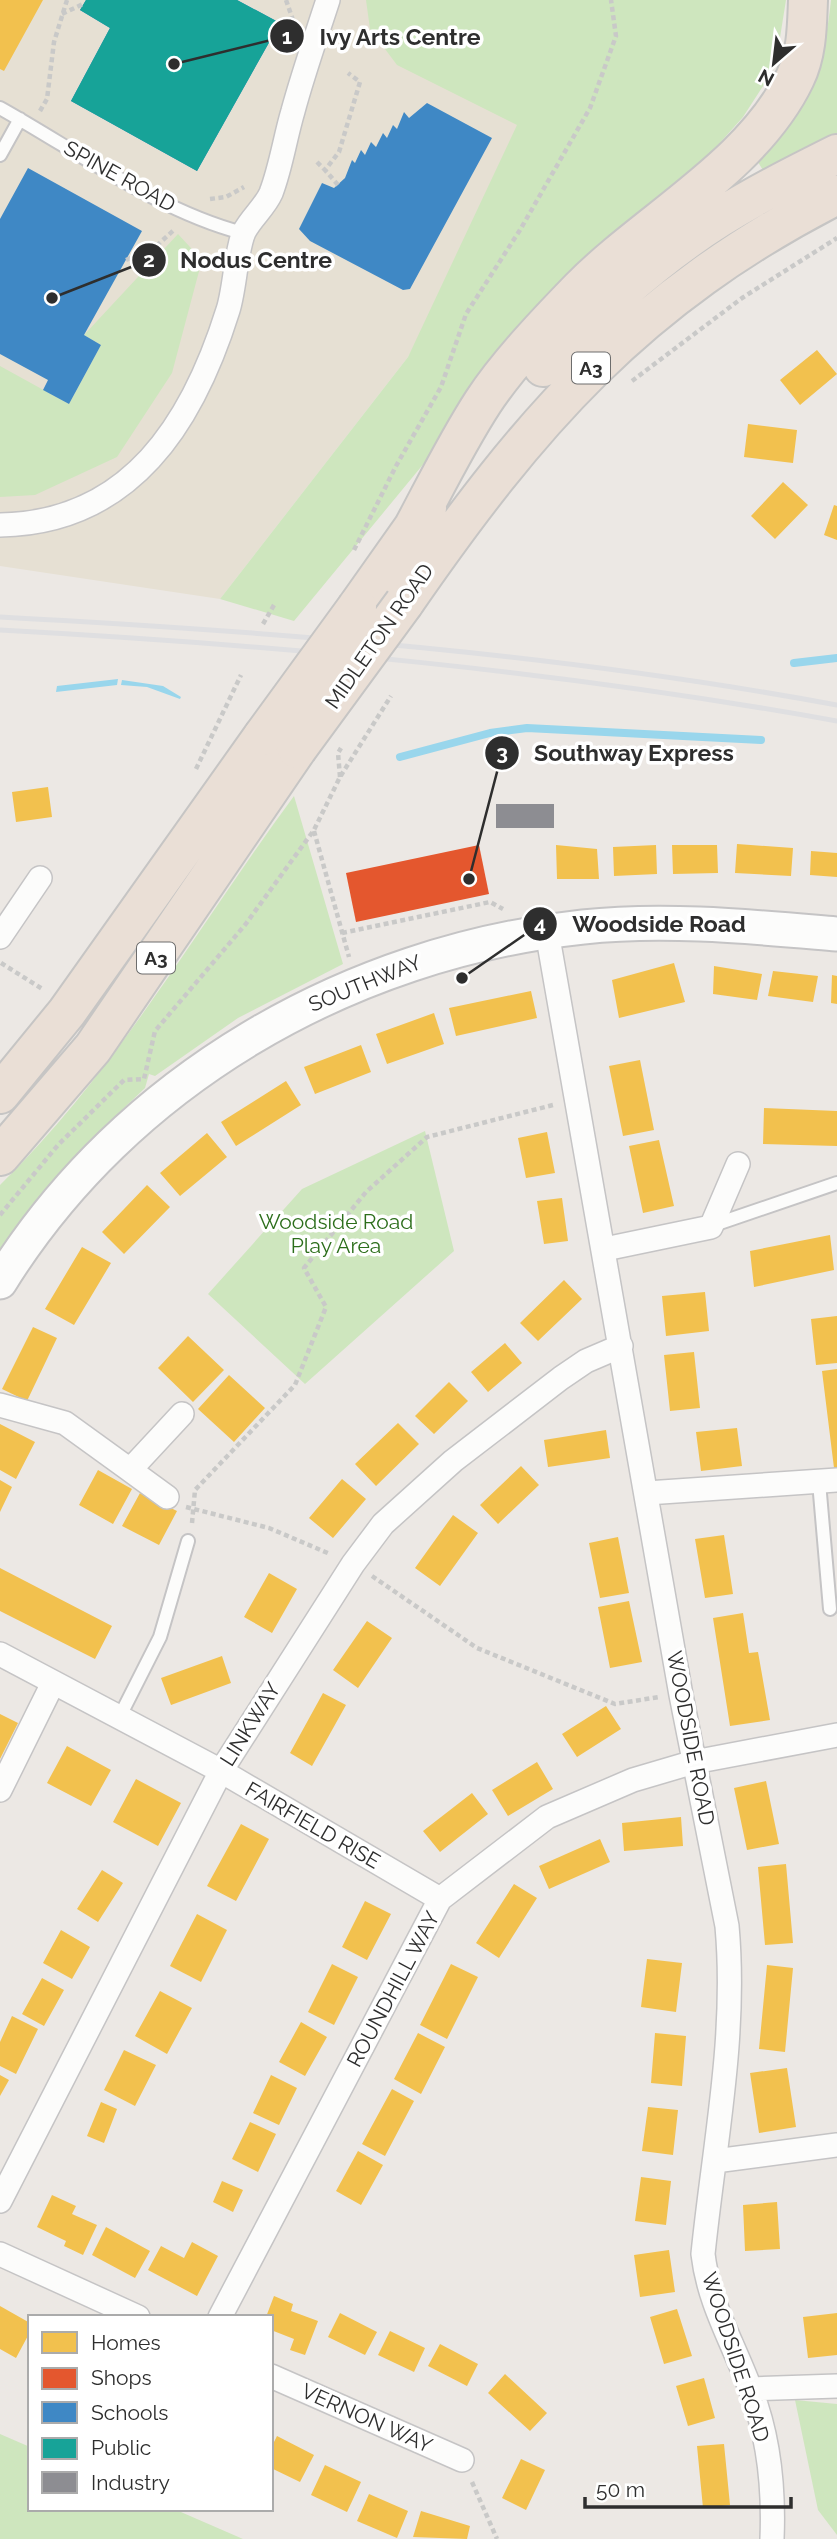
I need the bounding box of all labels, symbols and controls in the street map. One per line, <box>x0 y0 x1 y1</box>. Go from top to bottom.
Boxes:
callout: Ivy Arts Centre <box>270 14 495 58</box>
text: Ivy Arts Centre <box>320 23 481 50</box>
text: 1 <box>282 24 292 49</box>
north arrow <box>739 28 809 98</box>
text: N <box>754 65 778 91</box>
street label: SPINE ROAD <box>60 135 180 217</box>
callout: Nodus Centre <box>131 238 346 282</box>
text: Nodus Centre <box>180 246 332 273</box>
text: 2 <box>143 247 155 272</box>
road number: A3 <box>572 352 610 384</box>
street label: MIDLETON ROAD <box>320 559 438 713</box>
callout: Southway Express <box>484 731 748 775</box>
text: Southway Express <box>534 739 734 766</box>
text: 3 <box>496 740 508 765</box>
callout: Woodside Road <box>523 902 759 946</box>
text: Woodside Road <box>572 910 746 937</box>
text: 4 <box>534 911 546 936</box>
road number: A3 <box>137 942 175 974</box>
street label: SOUTHWAY <box>305 949 425 1017</box>
park label: Woodside Road Play Area <box>259 1209 413 1258</box>
street label: WOODSIDE ROAD <box>662 1649 720 1827</box>
street label: LINKWAY <box>214 1677 286 1771</box>
street label: FAIRFIELD RISE <box>241 1776 385 1874</box>
street label: ROUNDHILL WAY <box>341 1907 445 2071</box>
street label: WOODSIDE ROAD <box>697 2269 775 2445</box>
legend <box>28 2315 273 2511</box>
text: Homes <box>91 2330 161 2355</box>
text: Shops <box>91 2365 152 2390</box>
street label: VERNON WAY <box>298 2378 437 2458</box>
text: Schools <box>91 2400 168 2425</box>
text: Public <box>91 2435 151 2460</box>
scale bar <box>585 2466 792 2510</box>
text: Industry <box>91 2470 170 2495</box>
text: 50 m <box>596 2477 645 2502</box>

